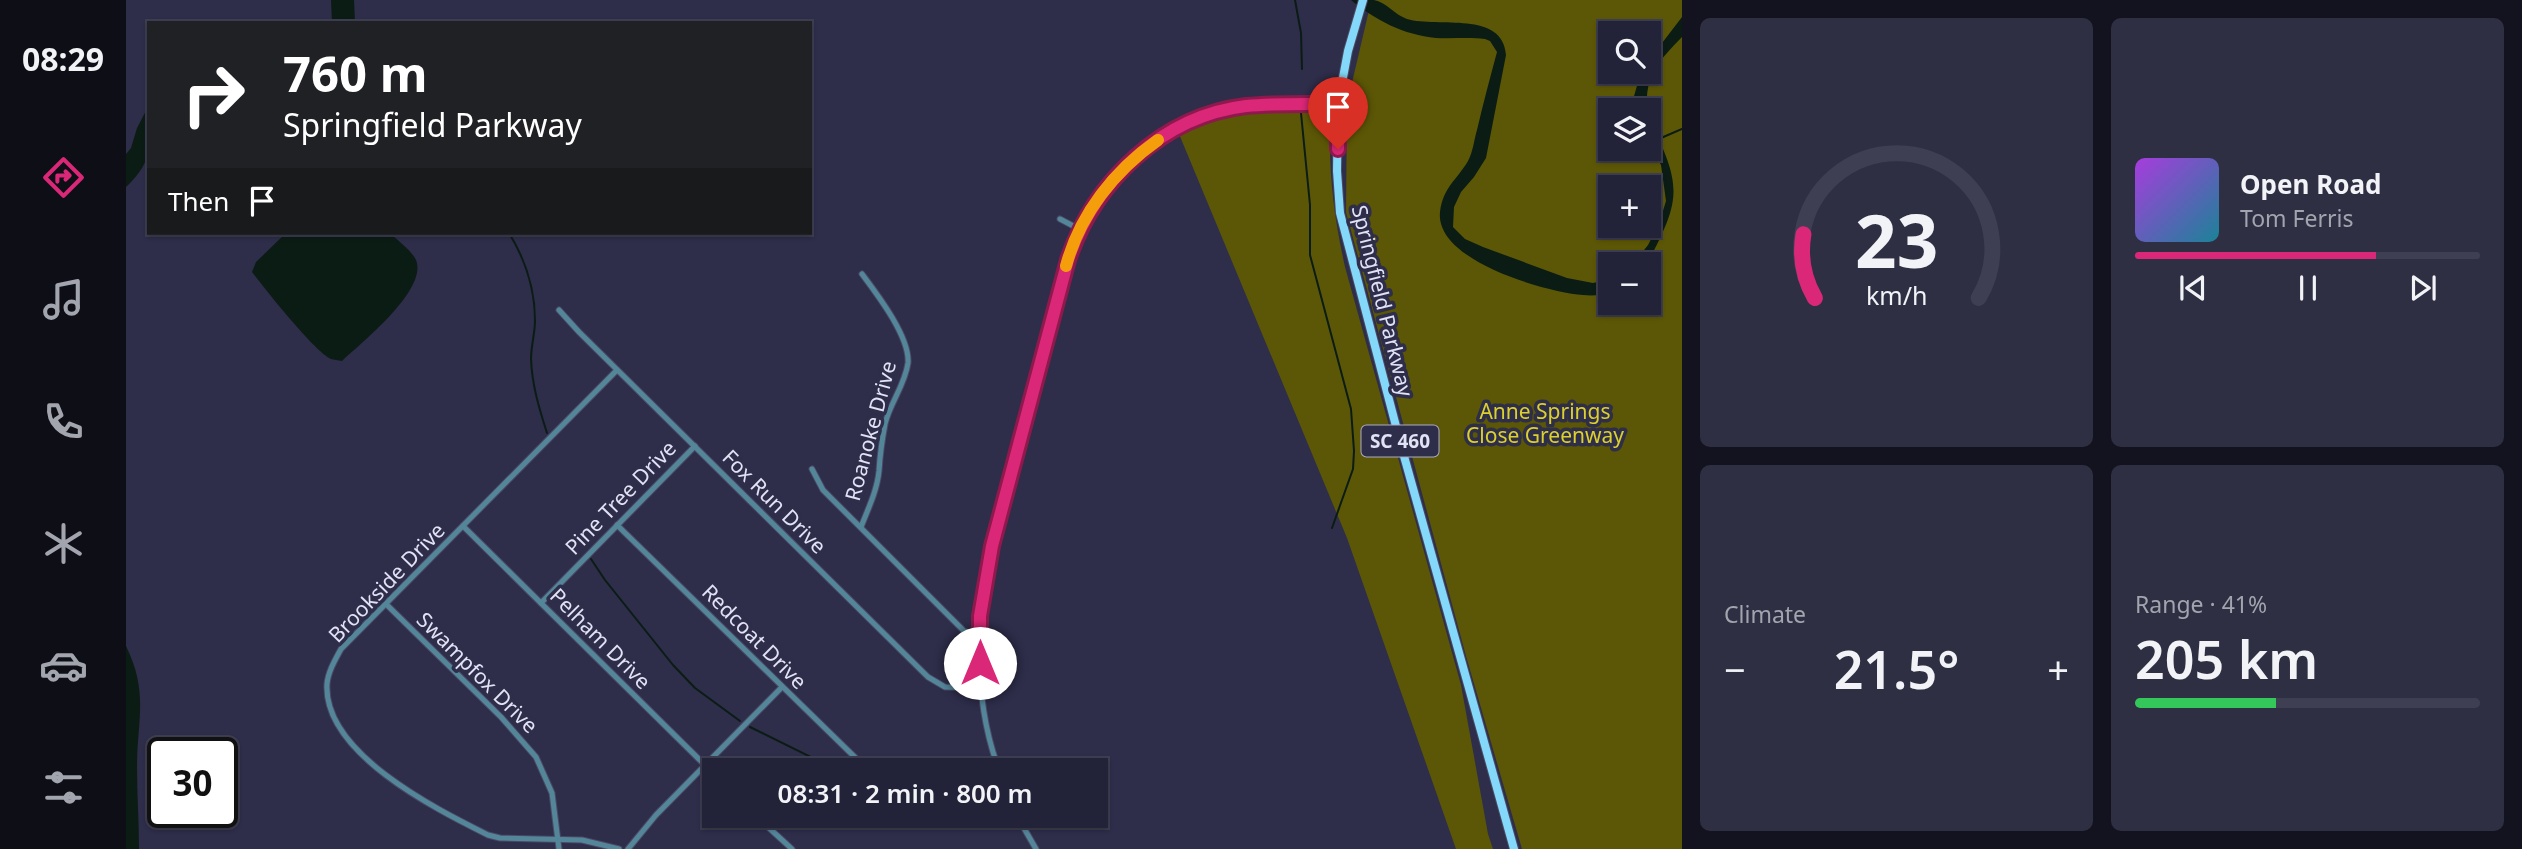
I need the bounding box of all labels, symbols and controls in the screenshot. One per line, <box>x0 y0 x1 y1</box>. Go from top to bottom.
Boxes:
map controls <box>1598 21 1661 315</box>
button: search <box>1598 21 1661 84</box>
text: 08:29 <box>22 37 104 80</box>
text: 760 m <box>283 40 428 106</box>
icon: right <box>168 49 259 140</box>
pin <box>1308 77 1368 149</box>
icon: arrive <box>1319 88 1357 126</box>
button: layers <box>1598 98 1661 161</box>
text: Springfield Parkway <box>283 103 582 146</box>
icon: directions <box>39 153 88 202</box>
text: Open Road <box>2240 166 2382 202</box>
button: + <box>1598 175 1661 238</box>
icon: arrive <box>243 182 281 220</box>
text: Then <box>168 183 229 219</box>
text: 23 <box>1855 191 1938 290</box>
street label: Springfield Parkway <box>1346 202 1420 400</box>
text: Tom Ferris <box>2240 202 2353 234</box>
button: − <box>1598 252 1661 315</box>
icon: previous <box>2174 269 2212 307</box>
icon: pause <box>2289 269 2327 307</box>
icon: next <box>2404 269 2442 307</box>
icon: music <box>39 275 88 324</box>
text: km/h <box>1866 278 1927 312</box>
street label: Roanoke Drive <box>838 358 902 504</box>
icon: phone <box>39 397 88 446</box>
park label: Anne Springs Close Greenway <box>1466 397 1624 449</box>
road number: SC 460 <box>1362 426 1438 456</box>
street label: Pine Tree Drive <box>559 434 682 560</box>
street label: Fox Run Drive <box>717 443 833 559</box>
street label: Brookside Drive <box>322 516 451 648</box>
icon: climate <box>39 519 88 568</box>
street label: Redcoat Drive <box>696 578 813 695</box>
street label: Pelham Drive <box>544 582 657 695</box>
text: Range · 41% <box>2135 588 2267 620</box>
text: Climate <box>1724 598 1806 630</box>
street label: Swampfox Drive <box>411 606 544 739</box>
text: 205 km <box>2135 623 2318 694</box>
position arrow <box>943 626 1017 700</box>
text: 21.5° <box>1834 633 1959 704</box>
icon: car <box>39 641 88 690</box>
text: − <box>1724 643 1746 695</box>
text: + <box>2047 643 2069 695</box>
speed limit sign: 30 <box>147 737 238 828</box>
icon: filters <box>39 763 88 812</box>
text: 08:31 · 2 min · 800 m <box>778 775 1032 811</box>

